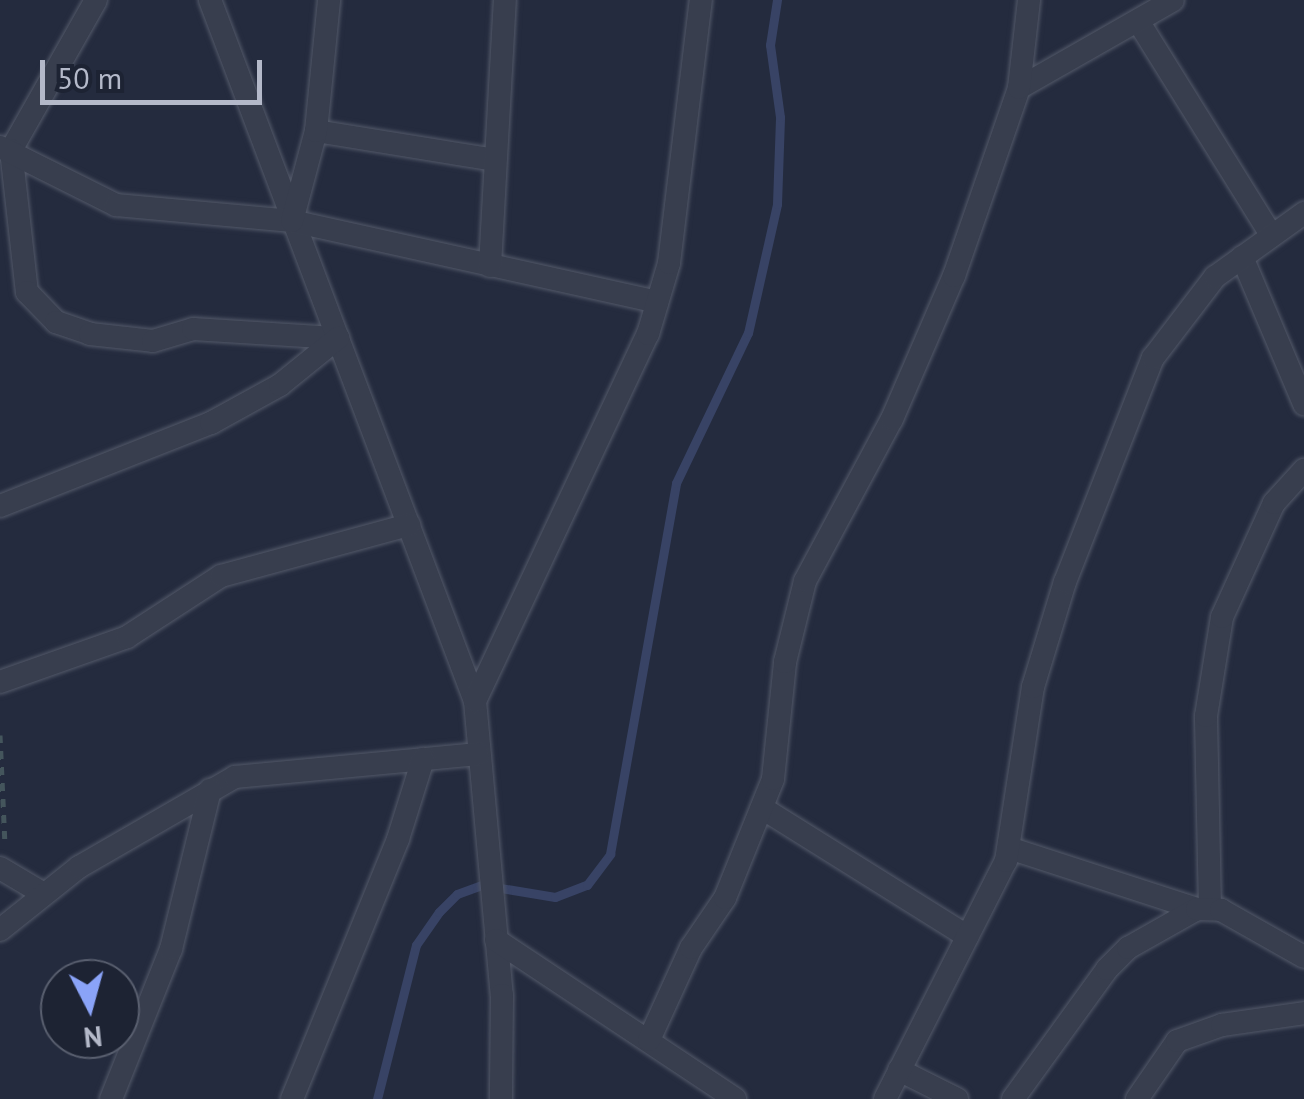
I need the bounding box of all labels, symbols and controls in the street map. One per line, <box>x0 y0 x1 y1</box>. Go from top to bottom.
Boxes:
scale bar <box>45 40 268 102</box>
text: 50 m <box>57 58 122 97</box>
north arrow <box>40 959 140 1059</box>
text: N <box>82 1018 104 1057</box>

